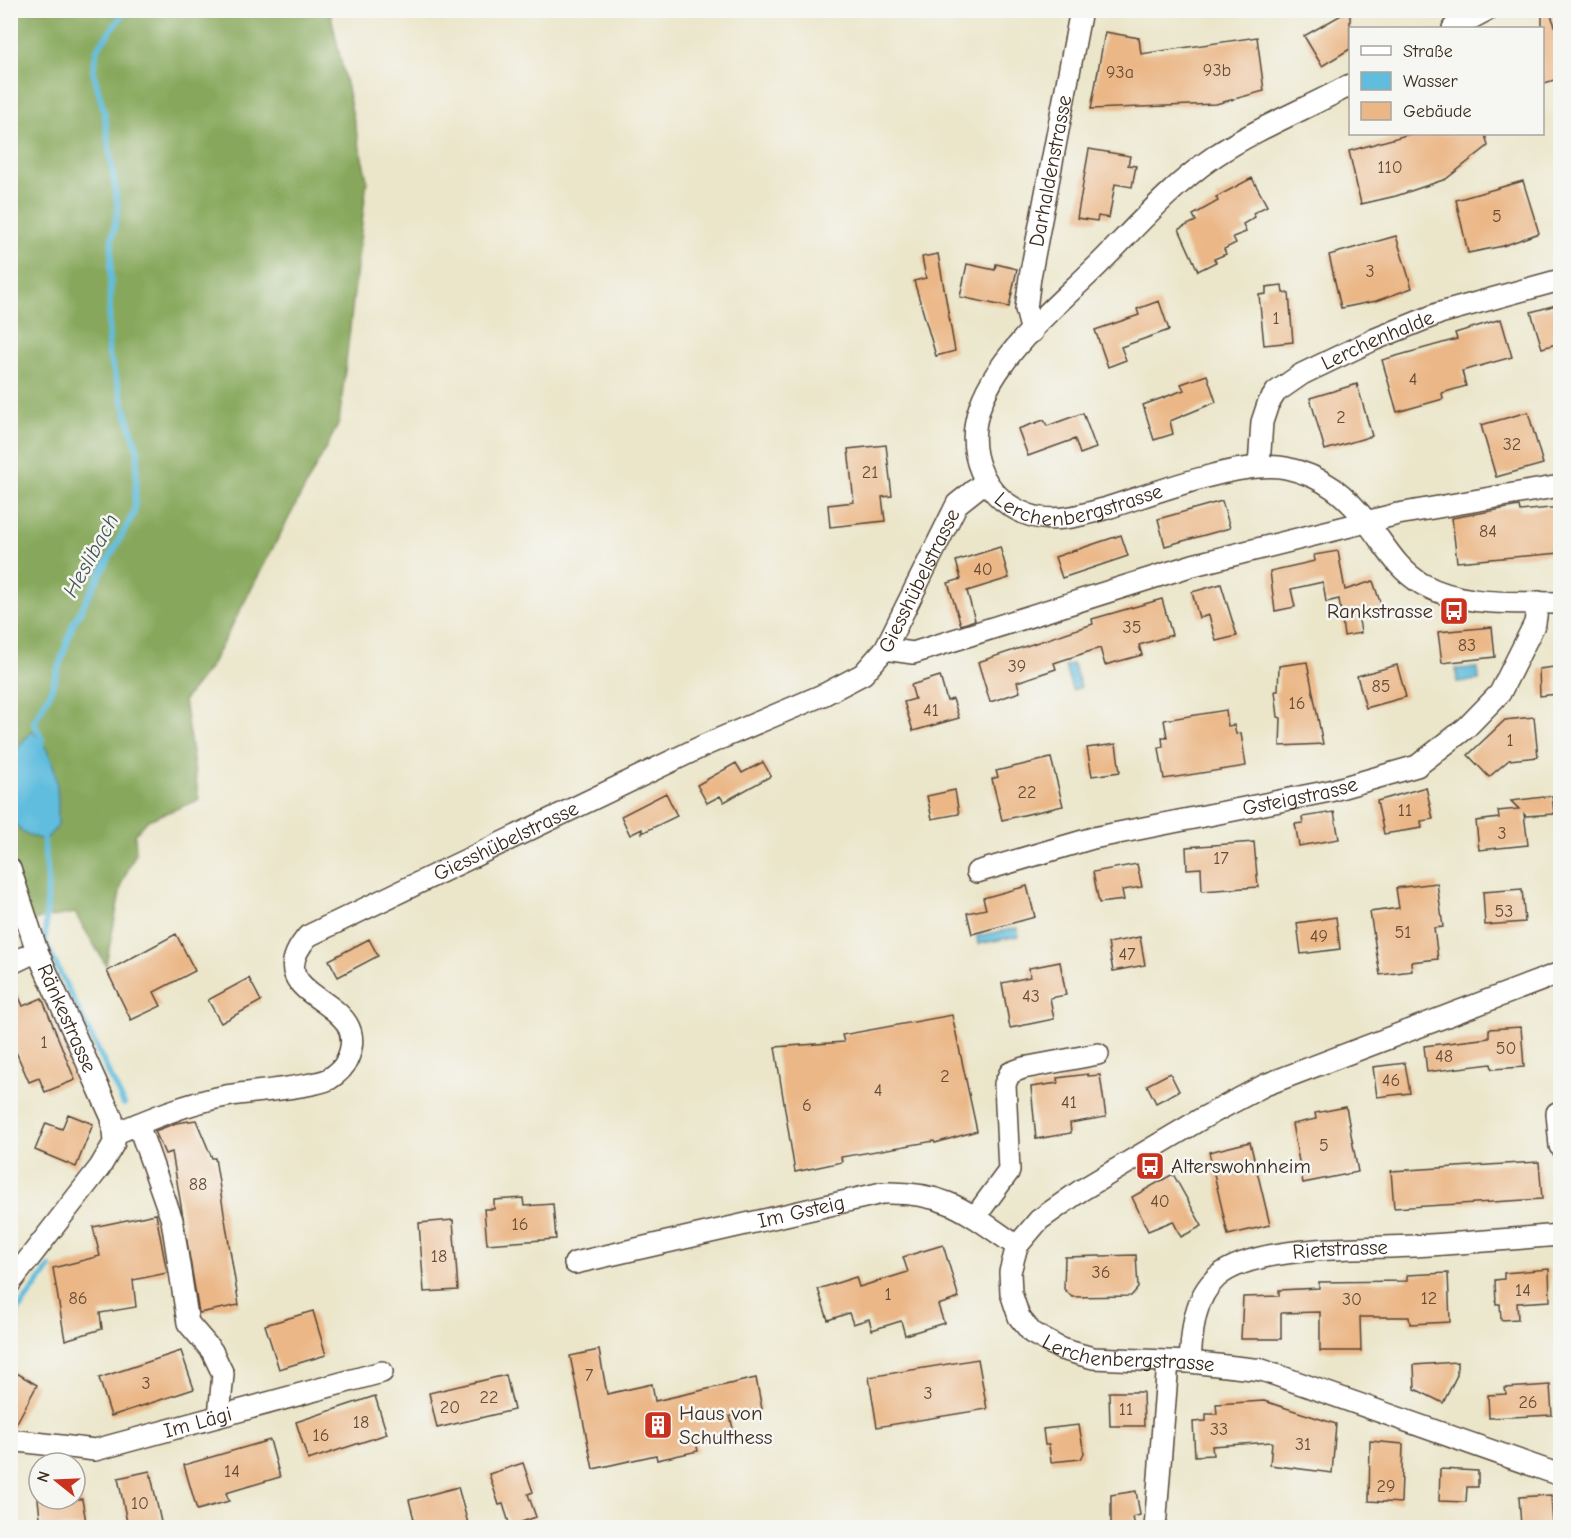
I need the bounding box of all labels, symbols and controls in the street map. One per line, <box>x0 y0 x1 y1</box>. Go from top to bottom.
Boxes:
legend <box>1349 27 1544 135</box>
text: Straße <box>1403 41 1453 62</box>
house number: 93b <box>1203 60 1231 81</box>
house number: 93a <box>1106 62 1134 83</box>
text: Wasser <box>1403 71 1459 92</box>
street label: Darhaldenstrasse <box>1024 93 1076 249</box>
text: Gebäude <box>1403 101 1472 122</box>
house number: 110 <box>1377 157 1403 178</box>
house number: 5 <box>1492 206 1502 227</box>
house number: 3 <box>1365 261 1375 282</box>
street label: Lerchenhalde <box>1317 305 1437 375</box>
house number: 1 <box>1272 308 1280 329</box>
house number: 4 <box>1409 369 1417 390</box>
house number: 2 <box>1336 407 1346 428</box>
house number: 32 <box>1503 434 1521 455</box>
house number: 21 <box>862 462 878 483</box>
street label: Lerchenbergstrasse <box>995 475 1169 501</box>
text: Lerchenbergstrasse <box>990 479 1165 531</box>
street label: Giesshübelstrasse <box>873 505 965 657</box>
water label: Heslibach <box>57 509 124 602</box>
house number: 84 <box>1479 521 1497 542</box>
house number: 40 <box>973 559 993 580</box>
bus stop icon: Rankstrasse <box>1438 595 1470 627</box>
place label: Rankstrasse <box>1327 599 1433 623</box>
house number: 35 <box>1123 617 1141 638</box>
house number: 83 <box>1458 635 1476 656</box>
house number: 39 <box>1008 656 1026 677</box>
house number: 85 <box>1371 676 1391 697</box>
house number: 16 <box>1289 693 1305 714</box>
house number: 41 <box>923 700 939 721</box>
house number: 1 <box>1506 730 1514 751</box>
street label: Gsteigstrasse <box>1240 772 1360 820</box>
house number: 22 <box>1018 782 1036 803</box>
street label: Giesshübelstrasse <box>430 796 582 886</box>
house number: 11 <box>1398 800 1412 821</box>
house number: 3 <box>1497 823 1507 844</box>
house number: 17 <box>1213 848 1229 869</box>
house number: 53 <box>1495 901 1513 922</box>
house number: 51 <box>1395 922 1411 943</box>
house number: 49 <box>1310 926 1328 947</box>
house number: 47 <box>1118 944 1136 965</box>
street label: Ränkestrasse <box>32 960 102 1076</box>
house number: 43 <box>1022 986 1040 1007</box>
house number: 1 <box>40 1032 48 1053</box>
house number: 50 <box>1496 1038 1516 1059</box>
house number: 48 <box>1435 1046 1453 1067</box>
house number: 2 <box>940 1066 950 1087</box>
house number: 46 <box>1382 1070 1400 1091</box>
house number: 4 <box>874 1080 882 1101</box>
house number: 41 <box>1061 1092 1077 1113</box>
house number: 6 <box>802 1095 812 1116</box>
house number: 5 <box>1319 1135 1329 1156</box>
bus stop icon: Alterswohnheim <box>1134 1150 1166 1182</box>
place label: Alterswohnheim <box>1171 1154 1311 1178</box>
house number: 88 <box>189 1174 207 1195</box>
street label: Im Gsteig <box>755 1190 847 1233</box>
house number: 40 <box>1150 1191 1170 1212</box>
house number: 16 <box>512 1214 528 1235</box>
street label: Rietstrasse <box>1291 1235 1388 1264</box>
house number: 18 <box>431 1246 447 1267</box>
house number: 36 <box>1092 1262 1110 1283</box>
house number: 14 <box>1515 1280 1531 1301</box>
house number: 1 <box>884 1284 892 1305</box>
house number: 86 <box>68 1288 88 1309</box>
house number: 12 <box>1421 1288 1437 1309</box>
house number: 30 <box>1342 1289 1362 1310</box>
street label: Lerchenbergstrasse <box>1038 1329 1216 1377</box>
house number: 7 <box>585 1365 594 1386</box>
house number: 3 <box>141 1373 151 1394</box>
house number: 3 <box>923 1383 933 1404</box>
house number: 22 <box>480 1387 498 1408</box>
house number: 26 <box>1518 1392 1538 1413</box>
house number: 20 <box>440 1397 460 1418</box>
house number: 11 <box>1119 1399 1133 1420</box>
street label: Im Lägi <box>161 1401 234 1443</box>
place label: Haus von Schulthess <box>679 1401 773 1449</box>
building icon: Haus von Schulthess <box>642 1409 674 1441</box>
house number: 18 <box>353 1412 369 1433</box>
house number: 33 <box>1210 1419 1228 1440</box>
house number: 16 <box>313 1425 329 1446</box>
house number: 31 <box>1295 1434 1311 1455</box>
north arrow <box>27 1451 87 1511</box>
house number: 14 <box>224 1461 240 1482</box>
text: N <box>34 1469 54 1484</box>
house number: 29 <box>1377 1476 1395 1497</box>
house number: 10 <box>131 1493 149 1514</box>

